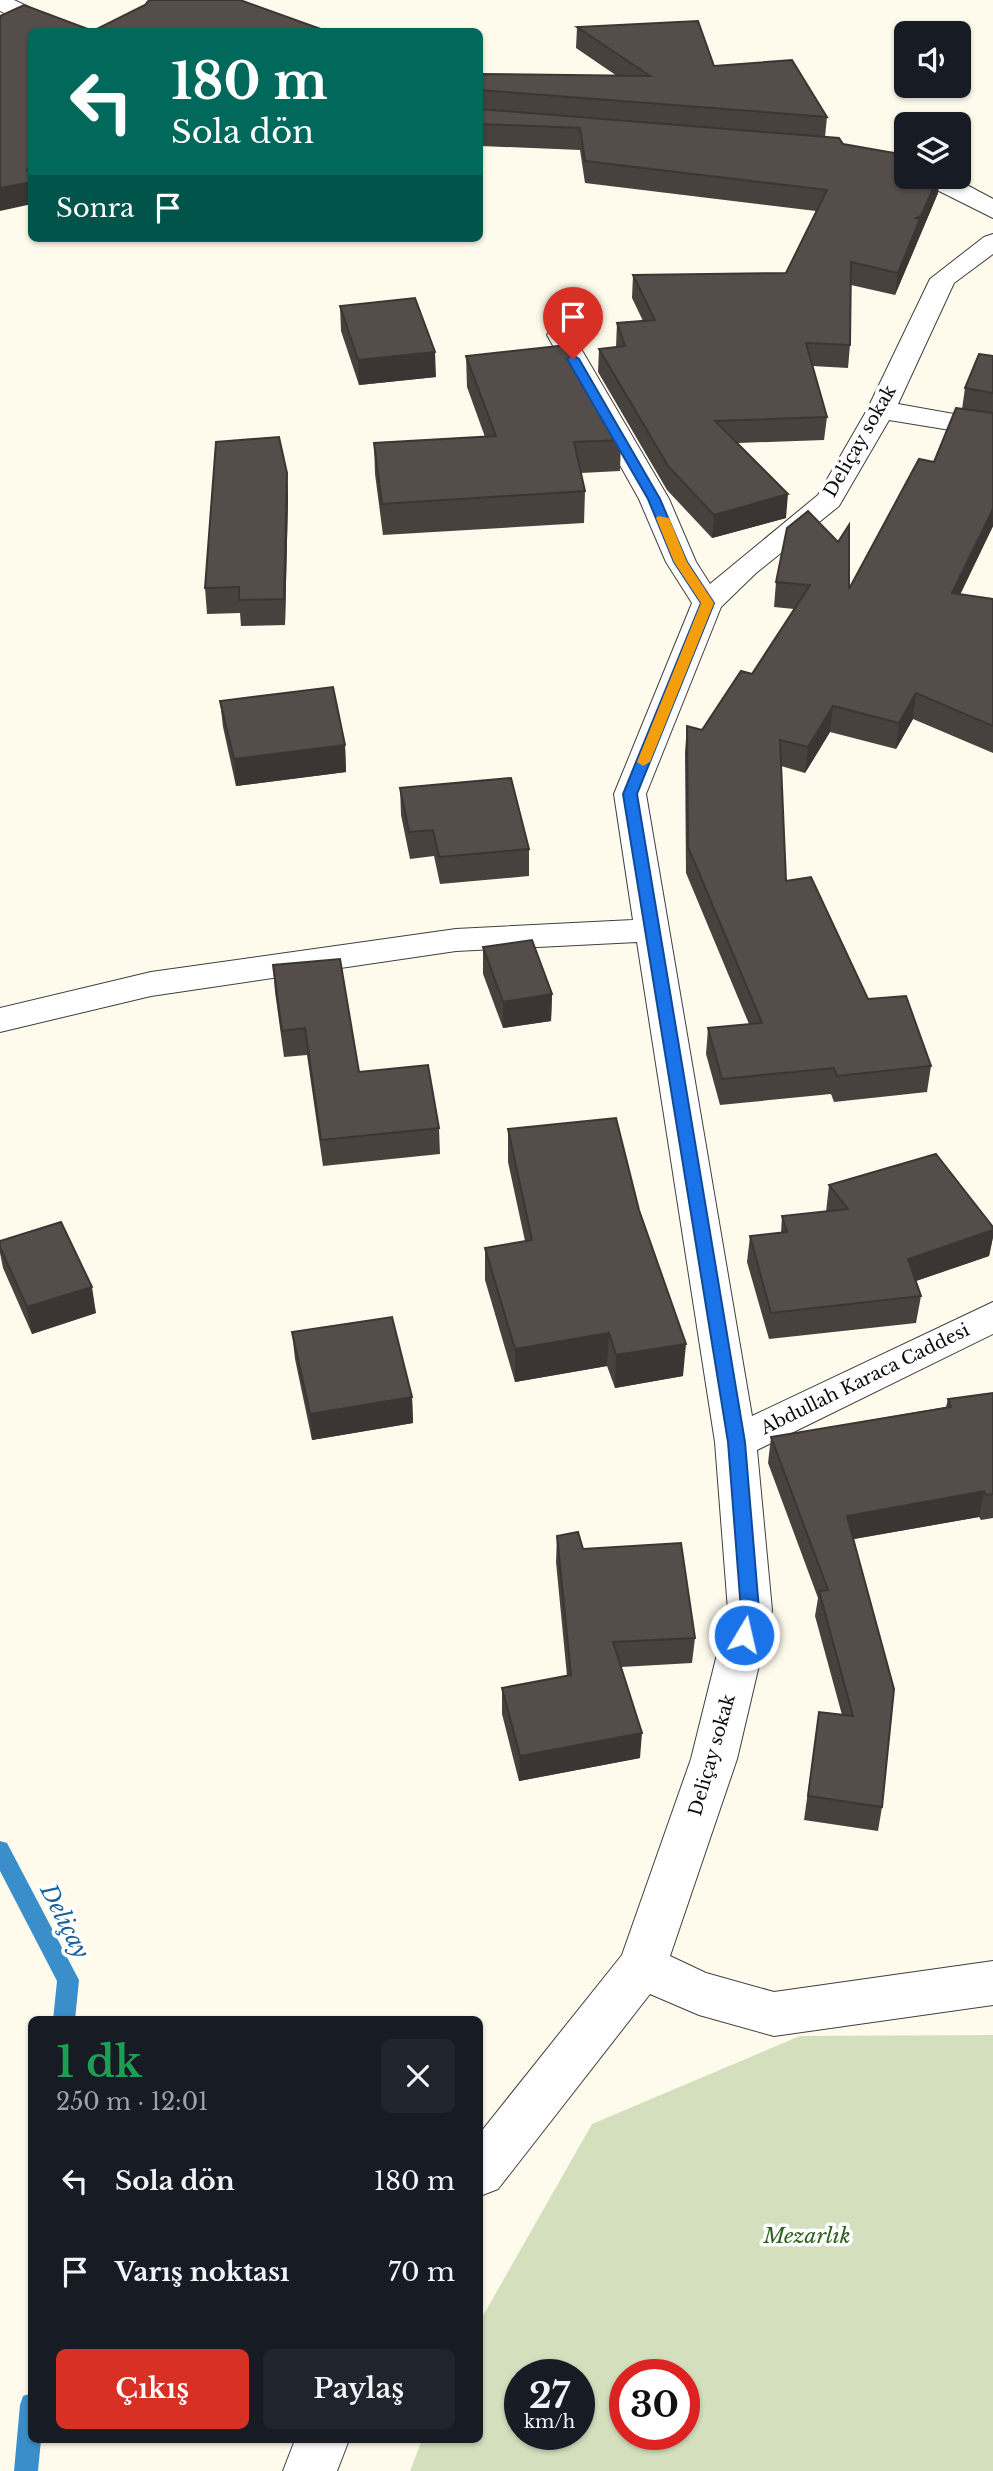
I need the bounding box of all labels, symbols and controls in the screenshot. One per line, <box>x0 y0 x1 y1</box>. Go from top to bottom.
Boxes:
map controls <box>894 21 971 189</box>
button: sound <box>894 21 971 98</box>
text: 180 m <box>171 51 328 112</box>
icon: left <box>56 56 147 147</box>
text: Sola dön <box>171 112 314 152</box>
button: layers <box>894 112 971 189</box>
icon: arrive <box>149 189 187 227</box>
text: Sonra <box>56 192 135 224</box>
pin <box>543 287 603 359</box>
icon: arrive <box>554 298 592 336</box>
street label: Deliçay sokak <box>819 381 901 501</box>
street label: Abdullah Karaca Caddesi <box>756 1319 973 1440</box>
position arrow <box>707 1598 781 1672</box>
street label: Deliçay sokak <box>684 1692 740 1818</box>
water label: Deliçay <box>34 1878 96 1963</box>
text: 1 dk <box>56 2036 142 2088</box>
button: close <box>381 2039 455 2113</box>
text: 250 m · 12:01 <box>56 2088 208 2116</box>
icon: left <box>56 2162 94 2200</box>
text: Sola dön <box>115 2165 235 2197</box>
text: 180 m <box>374 2165 455 2197</box>
park label: Mezarlık <box>762 2223 851 2249</box>
icon: arrive <box>56 2253 94 2291</box>
text: Varış noktası <box>115 2256 290 2288</box>
text: 70 m <box>388 2256 455 2288</box>
button: Çıkış <box>56 2349 249 2429</box>
button: Paylaş <box>263 2349 455 2429</box>
speed limit sign: 30 <box>609 2359 700 2450</box>
text: 27 <box>529 2374 570 2417</box>
text: km/h <box>524 2411 575 2433</box>

